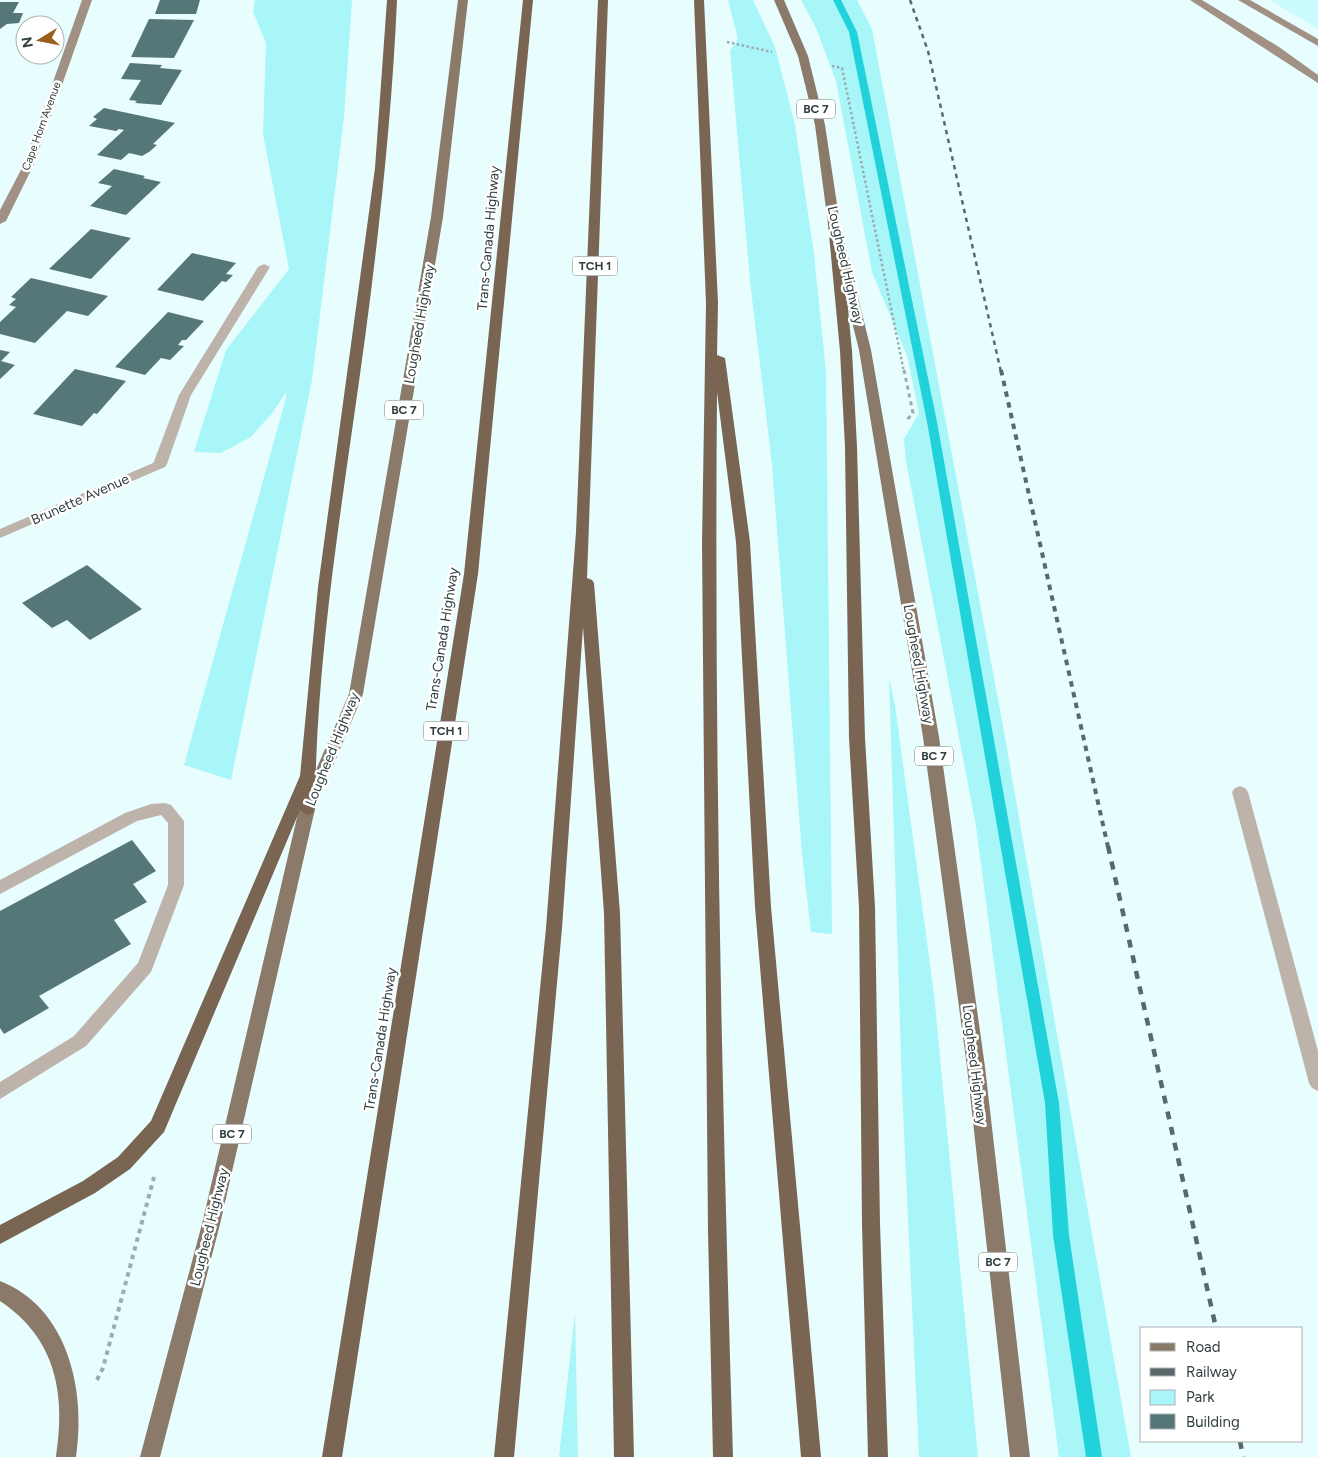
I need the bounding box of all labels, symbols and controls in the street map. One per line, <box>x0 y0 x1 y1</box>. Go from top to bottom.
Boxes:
north arrow <box>15 15 65 65</box>
text: N <box>18 35 37 49</box>
street label: Cape Horn Avenue <box>19 80 64 172</box>
road number: BC 7 <box>797 100 835 118</box>
street label: Trans-Canada Highway <box>474 164 503 311</box>
street label: Lougheed Highway <box>824 204 868 327</box>
road number: TCH 1 <box>572 256 618 276</box>
street label: Lougheed Highway <box>401 262 438 385</box>
road number: BC 7 <box>385 400 423 420</box>
street label: Brunette Avenue <box>29 470 132 529</box>
street label: Trans-Canada Highway <box>423 566 462 712</box>
street label: Lougheed Highway <box>900 603 938 726</box>
street label: Lougheed Highway <box>302 689 363 809</box>
road number: TCH 1 <box>424 721 468 740</box>
road number: BC 7 <box>915 746 953 766</box>
street label: Trans-Canada Highway <box>361 966 400 1112</box>
street label: Lougheed Highway <box>959 1004 990 1127</box>
road number: BC 7 <box>213 1124 251 1144</box>
street label: Lougheed Highway <box>187 1166 233 1288</box>
road number: BC 7 <box>979 1252 1017 1272</box>
legend <box>1140 1327 1303 1442</box>
text: Road <box>1186 1338 1221 1356</box>
text: Railway <box>1186 1363 1237 1381</box>
text: Park <box>1186 1388 1215 1406</box>
text: Building <box>1186 1413 1240 1431</box>

